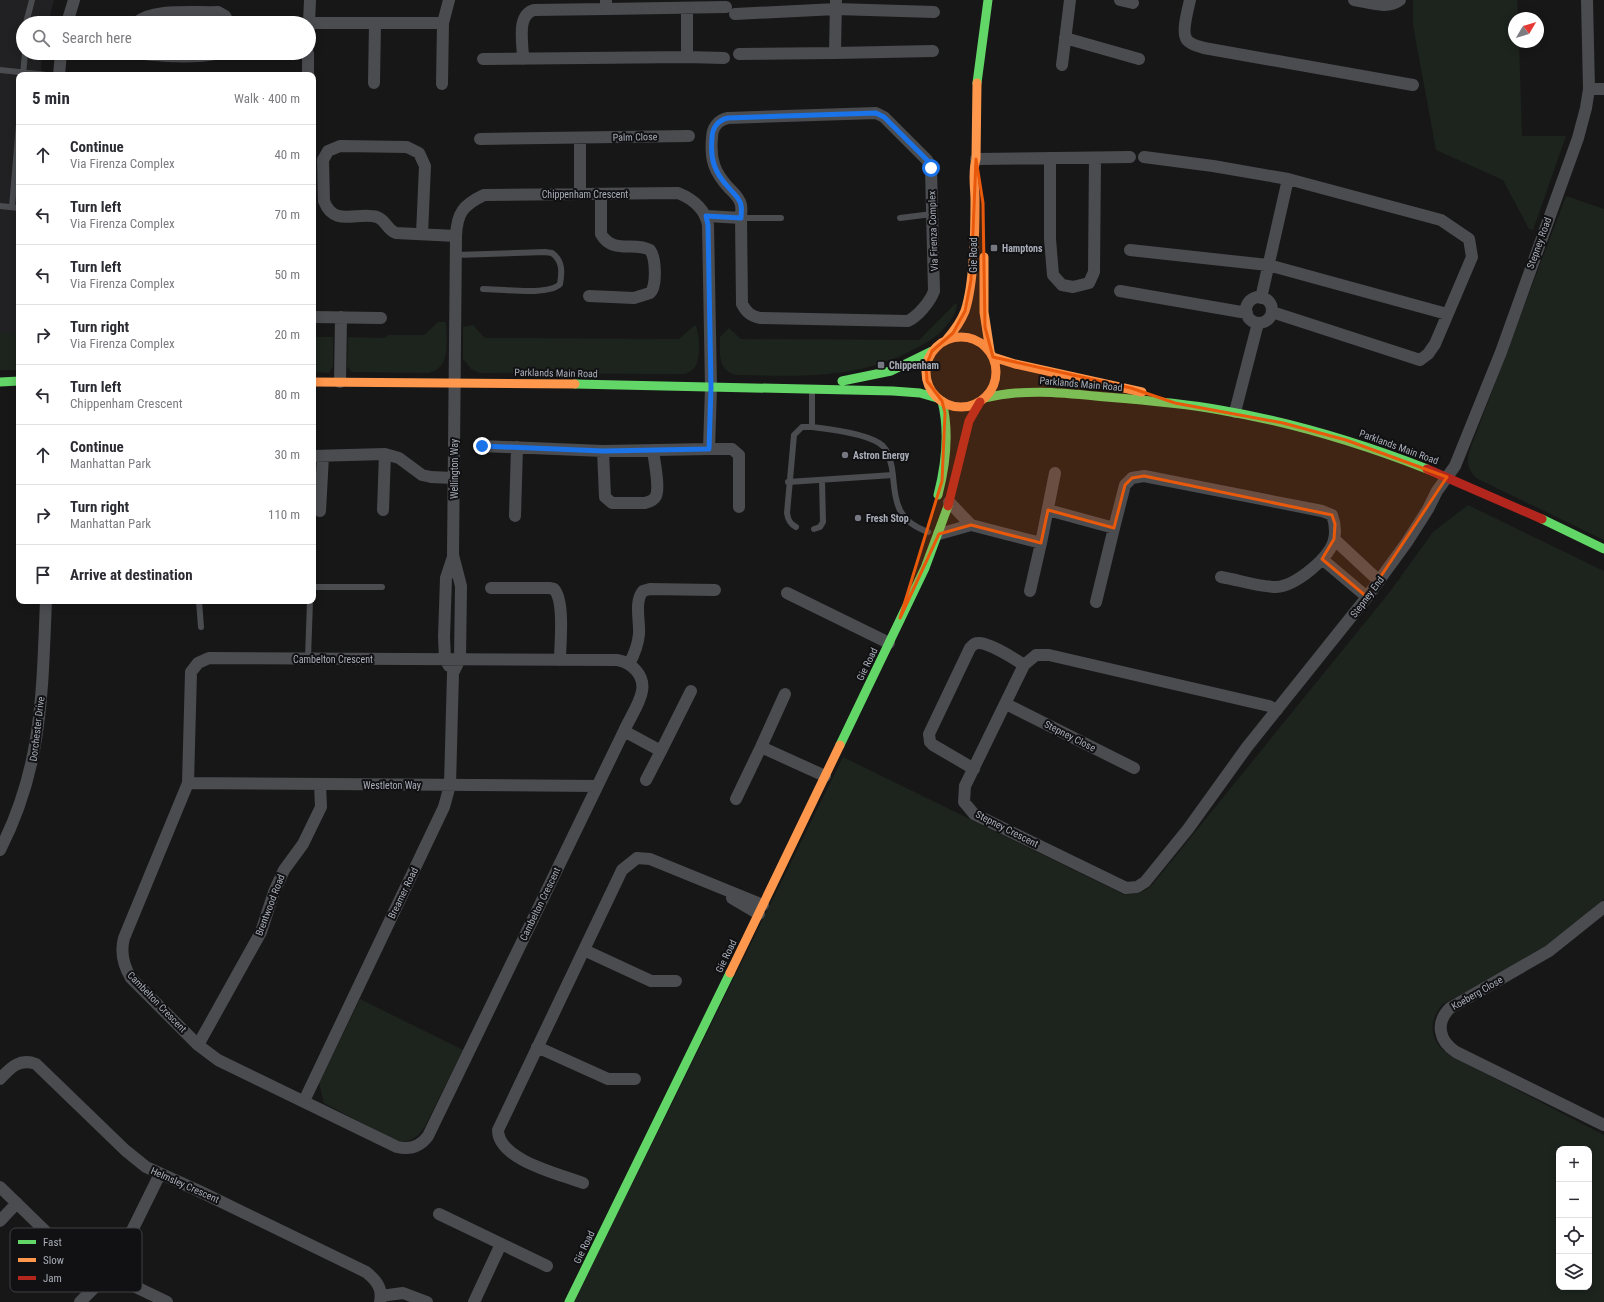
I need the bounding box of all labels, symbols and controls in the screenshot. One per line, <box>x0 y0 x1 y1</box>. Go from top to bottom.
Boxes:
north arrow <box>1508 12 1544 48</box>
search box <box>16 16 316 60</box>
icon: search <box>30 27 52 49</box>
text: Search here <box>62 29 132 47</box>
text: 5 min <box>32 88 70 108</box>
text: Walk · 400 m <box>234 91 300 106</box>
street label: Palm Close <box>613 131 658 143</box>
text: Continue <box>70 138 124 156</box>
icon: ahead <box>32 144 54 166</box>
text: 40 m <box>274 147 300 162</box>
text: Via Firenza Complex <box>70 156 175 171</box>
route start <box>922 159 940 177</box>
street label: Chippenham Crescent <box>542 189 628 200</box>
street label: Via Firenza Complex <box>926 190 940 271</box>
text: Turn left <box>70 198 121 216</box>
icon: left <box>32 204 54 226</box>
text: 70 m <box>274 207 300 222</box>
text: Via Firenza Complex <box>70 216 175 231</box>
street label: Stepney Road <box>1525 216 1553 270</box>
street label: Gie Road <box>968 237 979 273</box>
marker: Hamptons <box>989 243 999 253</box>
place label: Hamptons <box>1002 243 1043 254</box>
text: Turn left <box>70 258 121 276</box>
icon: left <box>32 264 54 286</box>
text: 50 m <box>274 267 300 282</box>
text: Via Firenza Complex <box>70 276 175 291</box>
text: Turn right <box>70 318 129 336</box>
icon: right <box>32 324 54 346</box>
text: 20 m <box>274 327 300 342</box>
text: Via Firenza Complex <box>70 336 175 351</box>
marker: Chippenham <box>876 360 886 370</box>
place label: Chippenham <box>889 360 939 371</box>
street label: Parklands Main Road <box>514 367 598 379</box>
street label: Parklands Main Road <box>1039 375 1123 393</box>
text: Turn left <box>70 378 121 396</box>
icon: left <box>32 384 54 406</box>
text: 80 m <box>274 387 300 402</box>
text: Chippenham Crescent <box>70 396 183 411</box>
street label: Parklands Main Road <box>1358 428 1440 466</box>
route end <box>473 437 491 455</box>
text: Continue <box>70 438 124 456</box>
street label: Wellington Way <box>449 439 460 499</box>
icon: ahead <box>32 444 54 466</box>
text: 30 m <box>274 447 300 462</box>
marker: Astron Energy <box>840 450 850 460</box>
place label: Astron Energy <box>853 450 910 461</box>
text: Manhattan Park <box>70 456 151 471</box>
text: Turn right <box>70 498 129 516</box>
icon: right <box>32 504 54 526</box>
text: 110 m <box>268 507 300 522</box>
marker: Fresh Stop <box>853 513 863 523</box>
place label: Fresh Stop <box>866 513 909 524</box>
text: Manhattan Park <box>70 516 151 531</box>
icon: arrive <box>32 564 54 586</box>
text: Arrive at destination <box>70 566 193 584</box>
street label: Stepney End <box>1348 574 1386 620</box>
street label: Gie Road <box>854 646 880 682</box>
street label: Cambelton Crescent <box>293 654 373 665</box>
street label: Dorchester Drive <box>28 696 46 762</box>
street label: Stepney Close <box>1043 718 1098 754</box>
street label: Westleton Way <box>363 780 421 791</box>
street label: Stepney Crescent <box>974 809 1040 850</box>
street label: Breamer Road <box>386 866 420 920</box>
street label: Cambelton Crescent <box>518 866 562 942</box>
street label: Brentwood Road <box>253 873 287 937</box>
street label: Gie Road <box>713 938 739 974</box>
street label: Cambelton Crescent <box>125 969 189 1035</box>
street label: Koeberg Close <box>1450 974 1505 1012</box>
map controls <box>1556 1146 1592 1290</box>
button: + <box>1556 1146 1592 1182</box>
street label: Helmsley Crescent <box>149 1165 221 1205</box>
button: − <box>1556 1182 1592 1218</box>
button: locate <box>1556 1218 1592 1254</box>
legend <box>10 1228 142 1292</box>
street label: Gie Road <box>571 1229 597 1265</box>
text: Fast <box>43 1236 62 1249</box>
text: Slow <box>43 1254 64 1267</box>
button: layers <box>1556 1254 1592 1290</box>
text: Jam <box>43 1272 62 1285</box>

